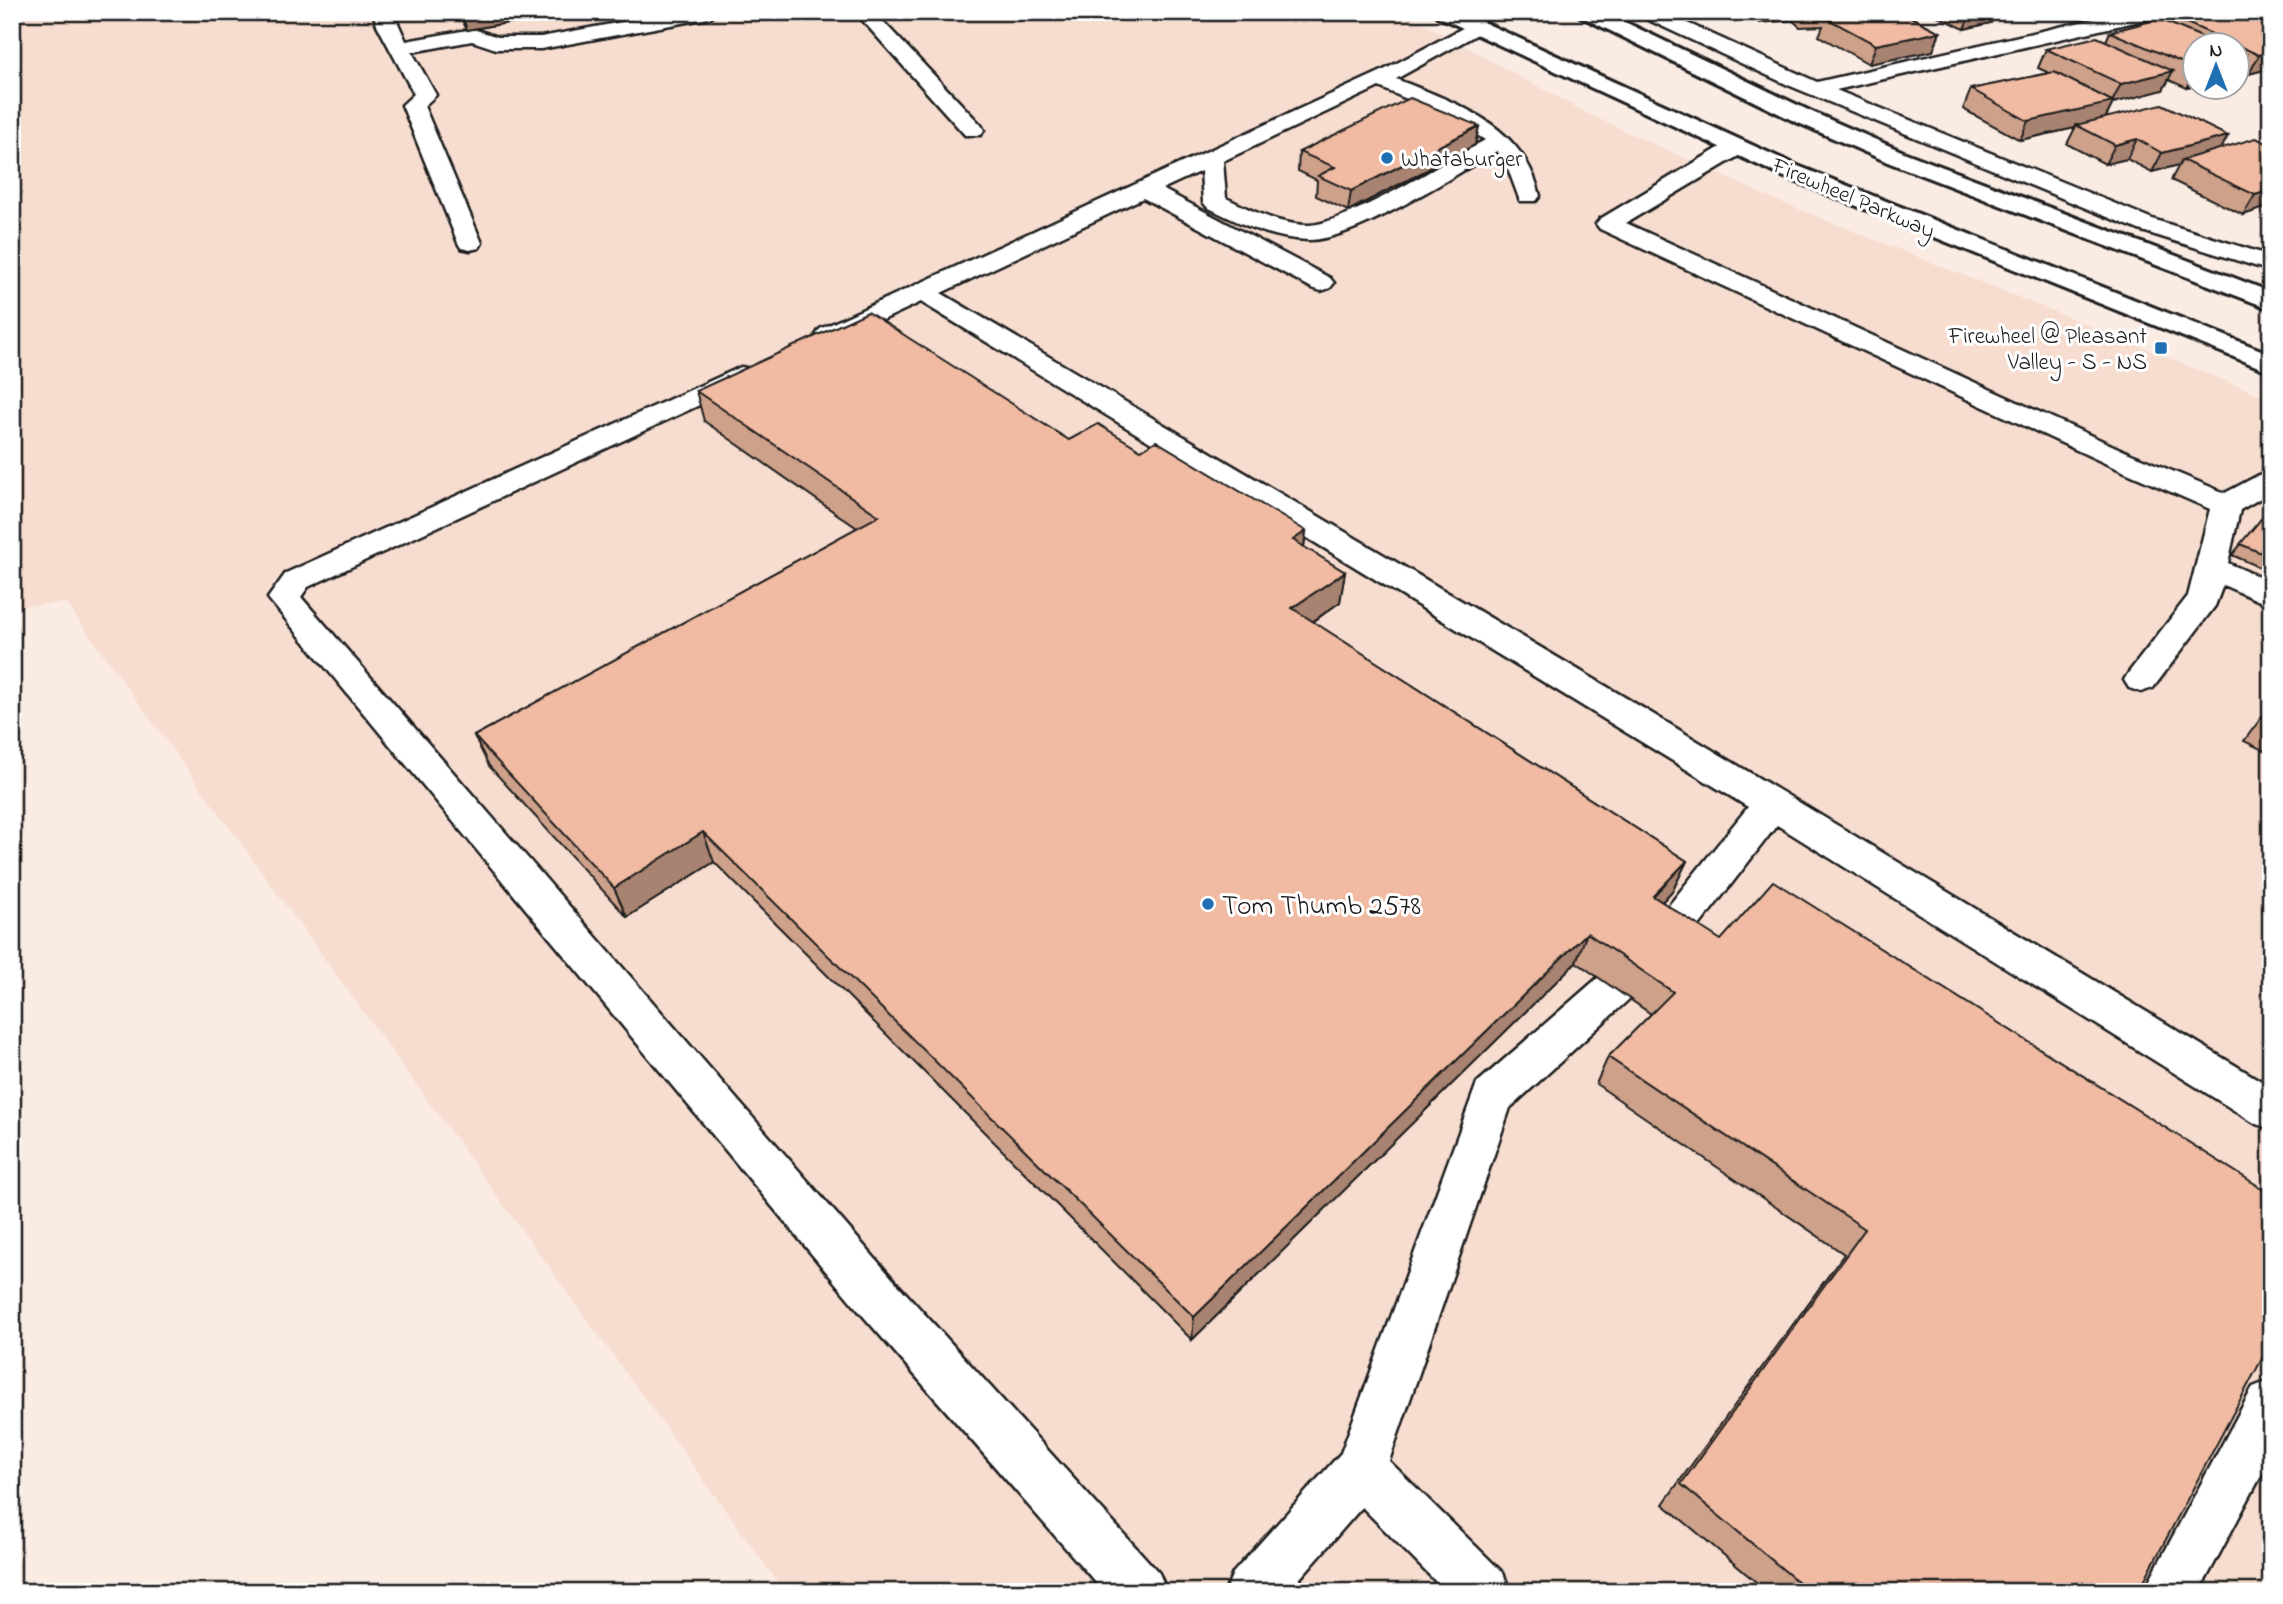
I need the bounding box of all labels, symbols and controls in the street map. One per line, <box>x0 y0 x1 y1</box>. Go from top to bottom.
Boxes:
north arrow <box>2182 32 2252 102</box>
text: N <box>2210 38 2223 65</box>
place label: Whataburger <box>1401 144 1523 178</box>
marker: Whataburger <box>1379 150 1395 166</box>
street label: Firewheel Parkway <box>1765 150 1940 250</box>
place label: Firewheel @ Pleasant Valley - S - NS <box>1948 321 2147 382</box>
marker: Firewheel @ Pleasant Valley - S - NS <box>2153 340 2169 356</box>
place label: Tom Thumb 2578 <box>1222 887 1421 928</box>
marker: Tom Thumb 2578 <box>1200 896 1216 912</box>

